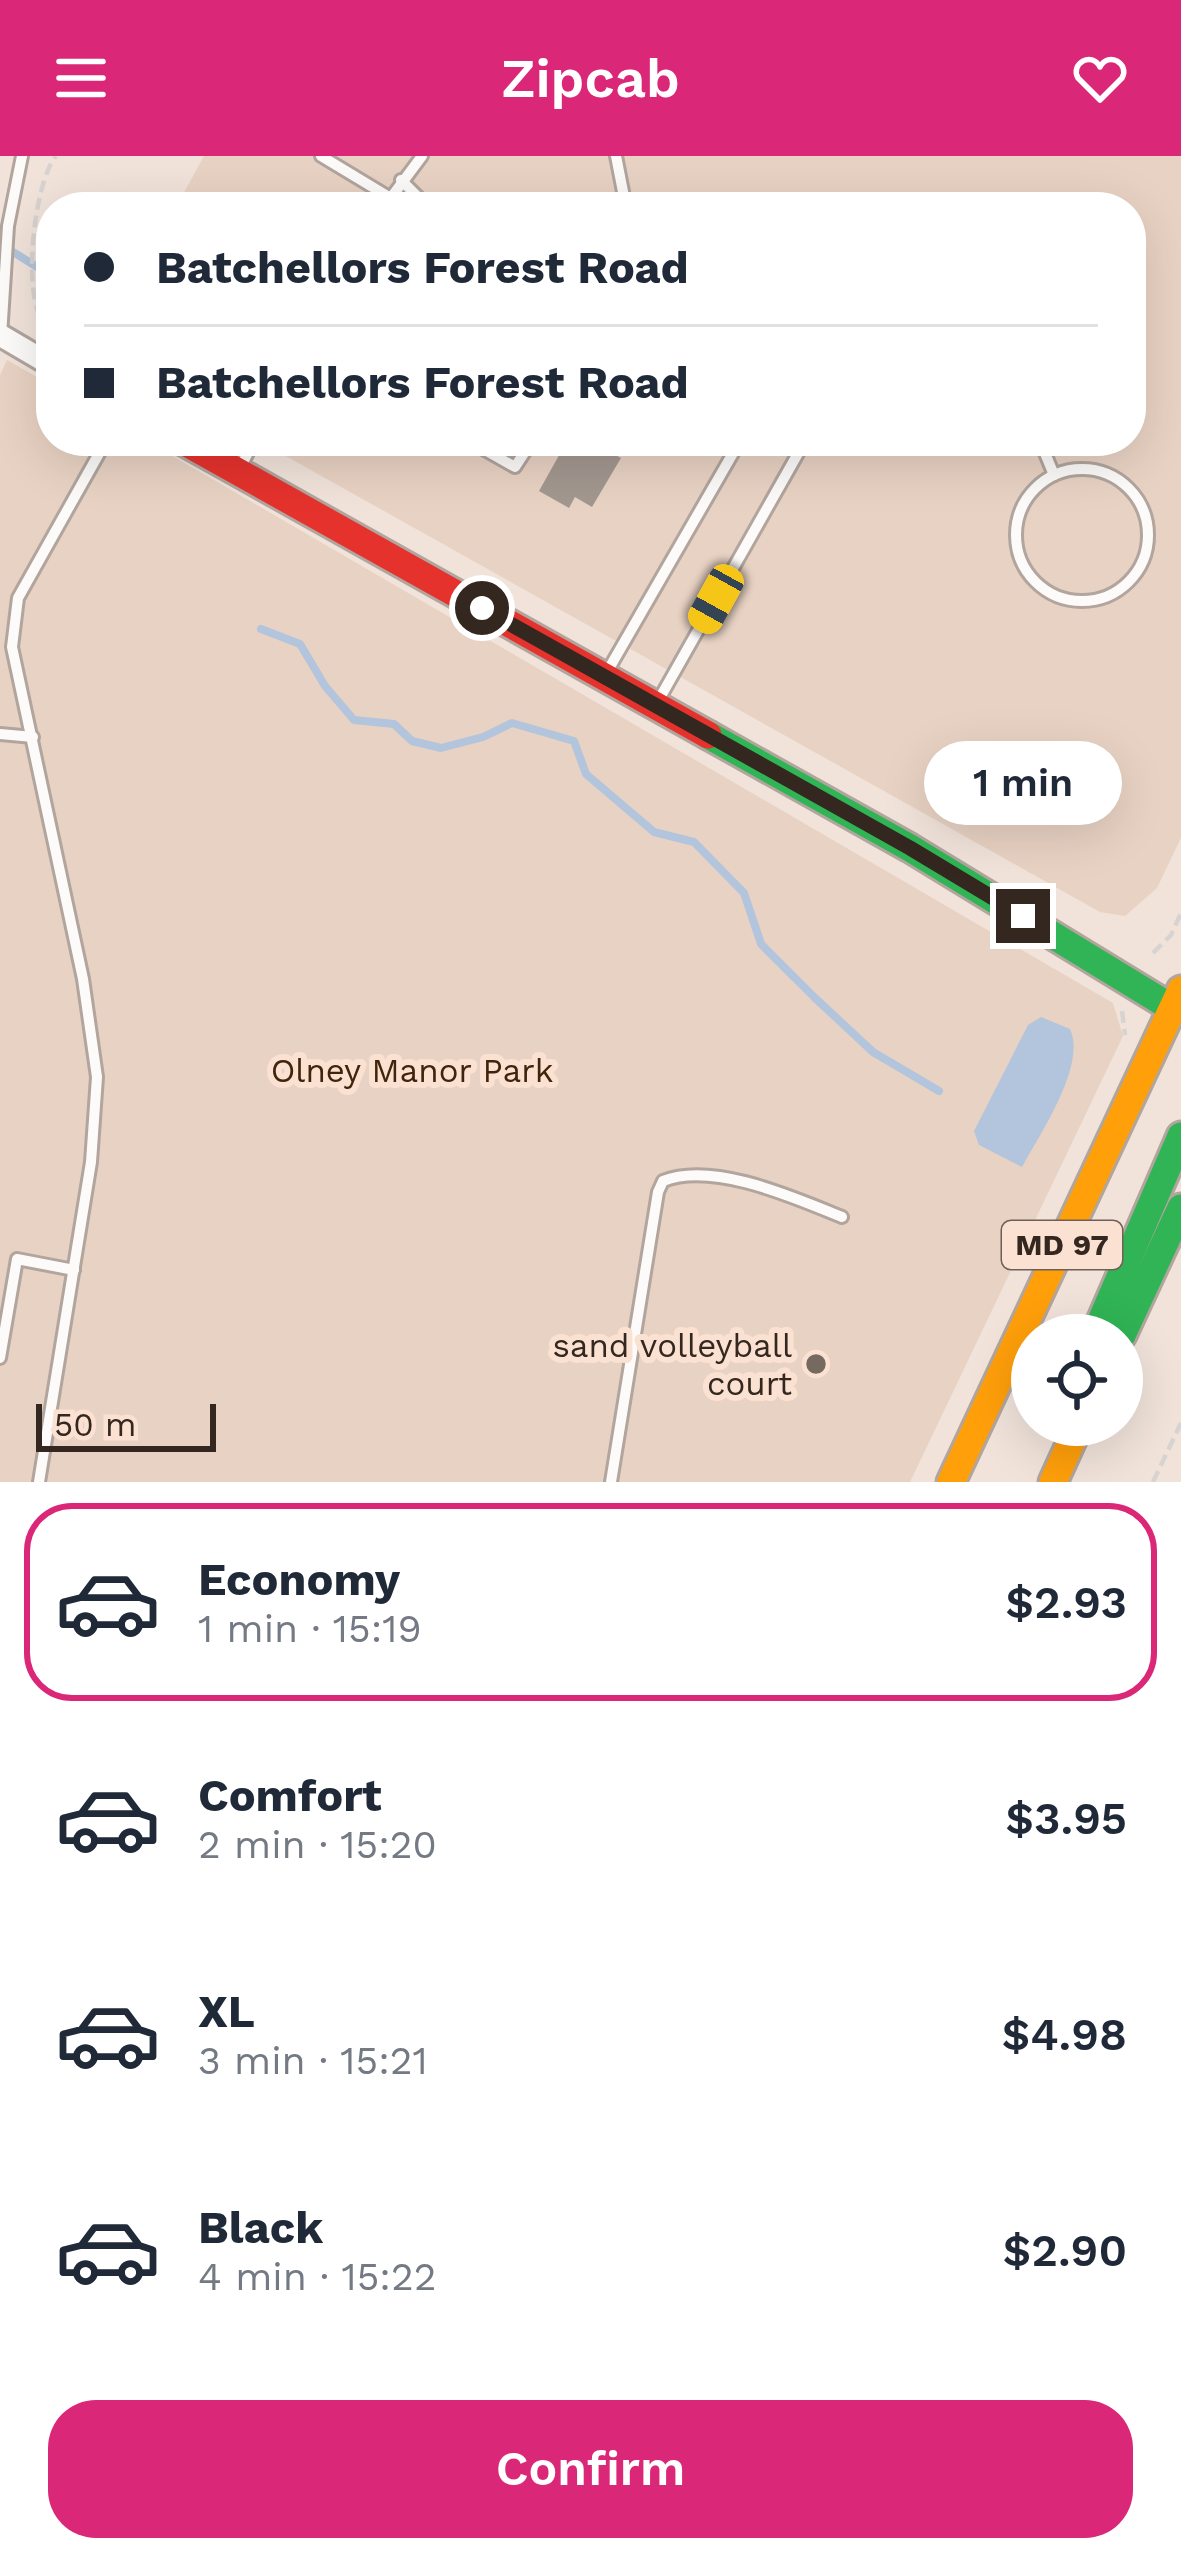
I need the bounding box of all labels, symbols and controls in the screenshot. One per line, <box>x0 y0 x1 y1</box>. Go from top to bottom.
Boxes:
icon: menu <box>48 45 114 111</box>
icon: heart <box>1067 45 1133 111</box>
text: Zipcab <box>501 47 680 110</box>
text: Batchellors Forest Road <box>156 241 689 294</box>
text: Batchellors Forest Road <box>156 356 689 409</box>
car <box>683 559 749 639</box>
route start <box>455 581 509 635</box>
callout: 1 min <box>924 742 1122 826</box>
text: 1 min <box>973 760 1073 805</box>
route end <box>996 889 1050 943</box>
park label: Olney Manor Park <box>271 1051 553 1090</box>
road number: MD 97 <box>1002 1221 1122 1269</box>
map controls <box>1011 1314 1143 1446</box>
button: locate <box>1011 1314 1143 1446</box>
place label: sand volleyball court <box>552 1326 792 1403</box>
marker: sand volleyball court <box>803 1351 829 1377</box>
scale bar <box>36 1398 216 1451</box>
text: 50 m <box>54 1405 136 1444</box>
icon: car <box>54 1548 162 1656</box>
text: Economy <box>198 1553 400 1606</box>
text: $2.93 <box>1006 1576 1127 1629</box>
text: 1 min · 15:19 <box>198 1606 422 1651</box>
icon: car <box>54 1764 162 1872</box>
text: Comfort <box>198 1769 382 1822</box>
text: $3.95 <box>1006 1792 1127 1845</box>
text: 2 min · 15:20 <box>198 1822 437 1867</box>
icon: car <box>54 1980 162 2088</box>
text: XL <box>198 1985 255 2038</box>
text: $4.98 <box>1002 2008 1127 2061</box>
text: 3 min · 15:21 <box>198 2038 428 2083</box>
icon: car <box>54 2196 162 2304</box>
text: Black <box>198 2201 323 2254</box>
text: $2.90 <box>1003 2224 1127 2277</box>
text: 4 min · 15:22 <box>198 2254 436 2299</box>
button: Confirm <box>48 2400 1133 2538</box>

